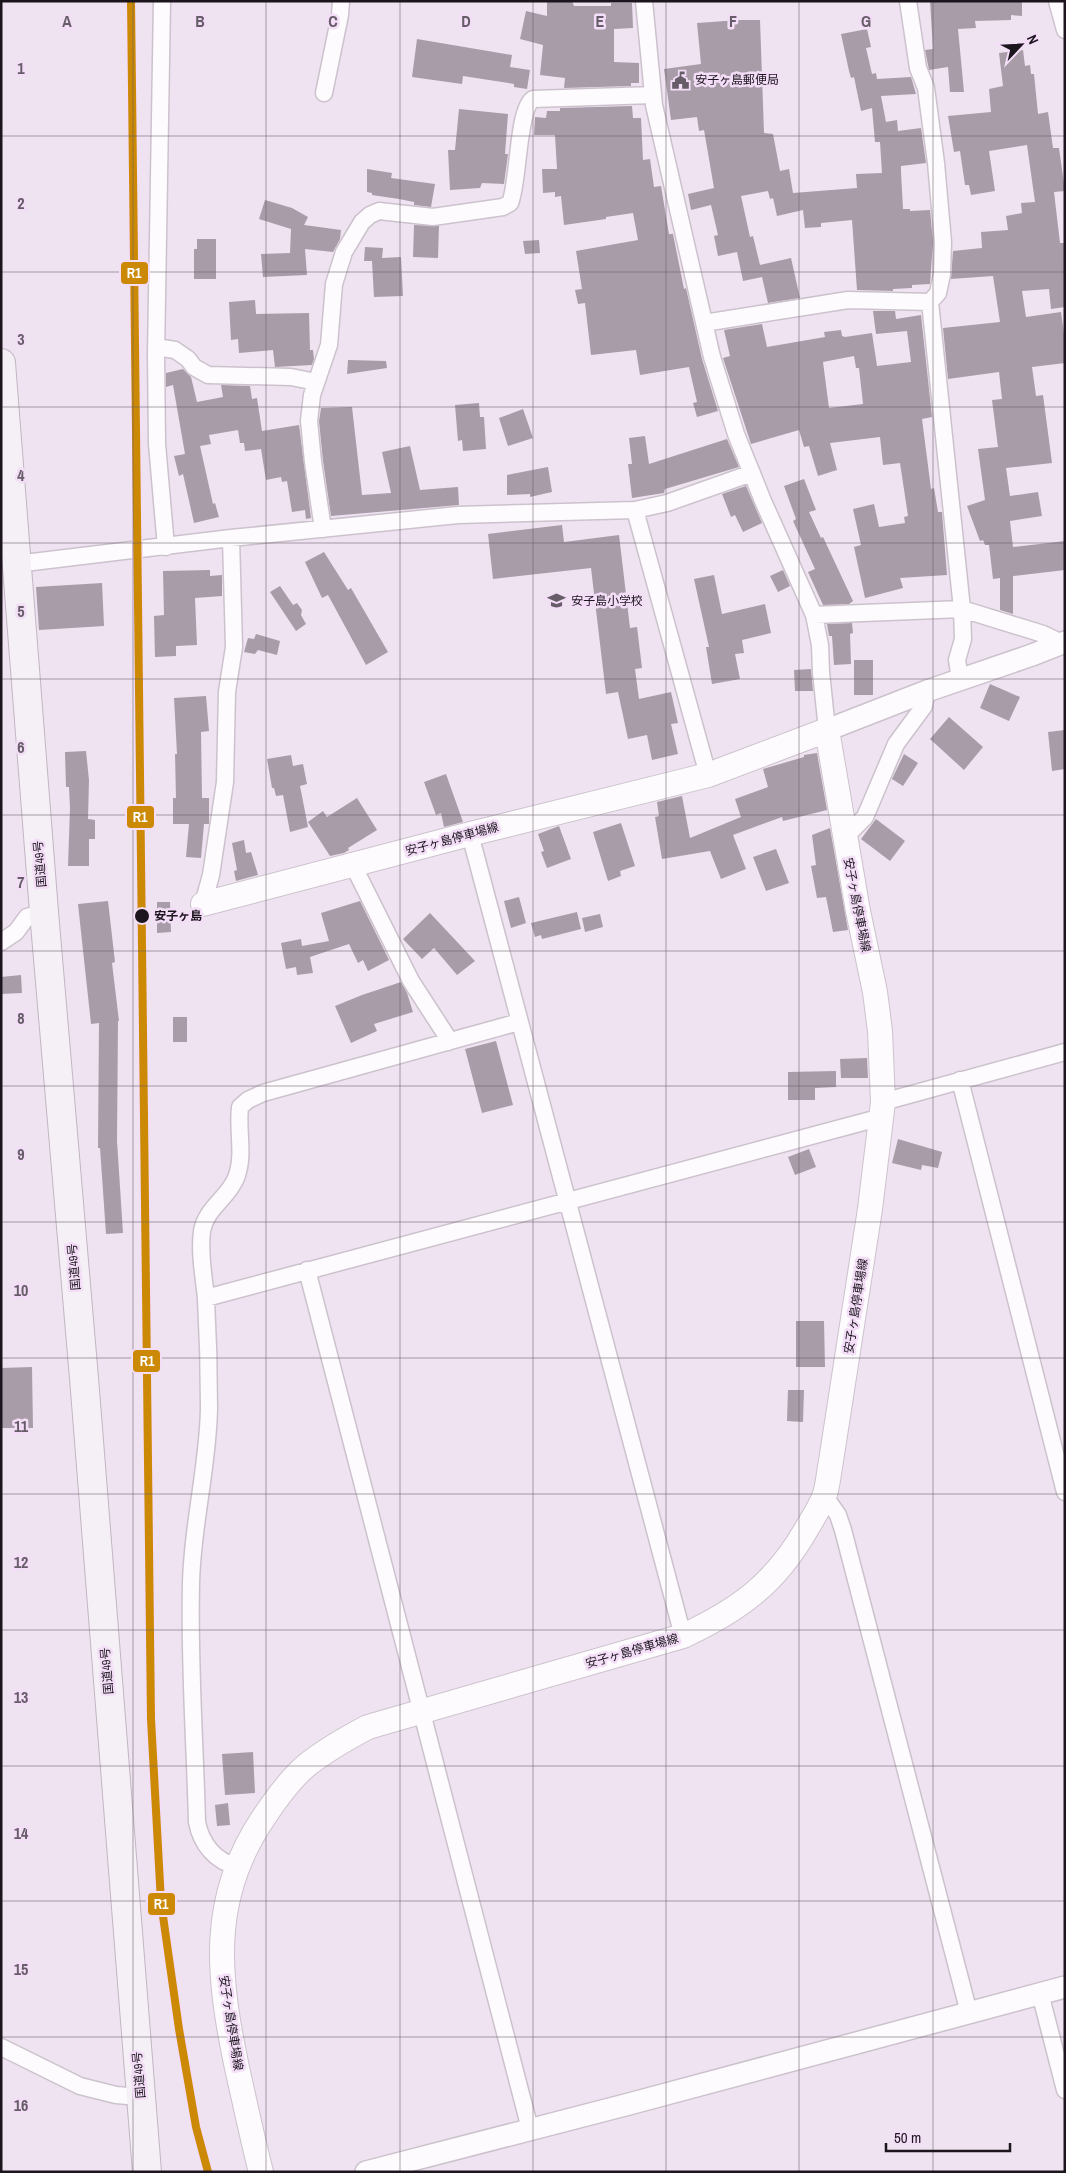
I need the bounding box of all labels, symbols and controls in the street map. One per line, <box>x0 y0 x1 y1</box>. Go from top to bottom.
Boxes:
text: A <box>62 10 72 32</box>
text: B <box>195 10 205 32</box>
text: C <box>328 10 338 32</box>
text: D <box>461 10 471 32</box>
text: E <box>596 10 605 32</box>
text: F <box>729 10 737 32</box>
text: G <box>861 10 871 32</box>
north arrow <box>996 20 1046 70</box>
text: N <box>1023 32 1043 47</box>
text: 1 <box>17 57 25 79</box>
public building icon: 安子ヶ島郵便局 <box>671 70 691 90</box>
place label: 安子ヶ島郵便局 <box>695 72 779 88</box>
text: 2 <box>17 192 25 214</box>
line badge: R1 <box>120 261 149 285</box>
text: R1 <box>127 264 142 282</box>
text: 3 <box>17 328 25 350</box>
text: 4 <box>17 464 25 486</box>
school or university icon: 安子島小学校 <box>547 591 567 611</box>
place label: 安子島小学校 <box>571 593 643 609</box>
text: 5 <box>17 600 25 622</box>
text: 6 <box>17 736 25 758</box>
line badge: R1 <box>126 805 155 829</box>
text: R1 <box>133 808 148 826</box>
street label: 安子ヶ島停車場線 <box>404 819 500 859</box>
street label: 国道49号 <box>30 840 50 888</box>
street label: 安子ヶ島停車場線 <box>840 856 874 954</box>
text: 7 <box>17 871 25 893</box>
marker: 安子ヶ島 <box>133 907 151 925</box>
place label: 安子ヶ島 <box>154 908 202 924</box>
text: 8 <box>17 1007 25 1029</box>
text: 9 <box>17 1143 25 1165</box>
street label: 国道49号 <box>64 1243 84 1291</box>
street label: 安子ヶ島停車場線 <box>841 1257 871 1355</box>
text: 10 <box>14 1279 28 1301</box>
line badge: R1 <box>132 1349 161 1373</box>
text: R1 <box>140 1352 155 1370</box>
text: 11 <box>14 1415 29 1437</box>
text: 12 <box>14 1551 28 1573</box>
street label: 安子ヶ島停車場線 <box>584 1630 680 1672</box>
street label: 国道49号 <box>97 1647 117 1695</box>
text: 13 <box>14 1686 28 1708</box>
text: 14 <box>14 1822 29 1844</box>
line badge: R1 <box>147 1892 176 1916</box>
text: R1 <box>154 1895 169 1913</box>
text: 15 <box>14 1958 28 1980</box>
street label: 安子ヶ島停車場線 <box>216 1974 246 2072</box>
street label: 国道49号 <box>129 2051 149 2099</box>
text: 16 <box>14 2094 28 2116</box>
scale bar <box>886 2120 1010 2152</box>
text: 50 m <box>894 2127 921 2148</box>

